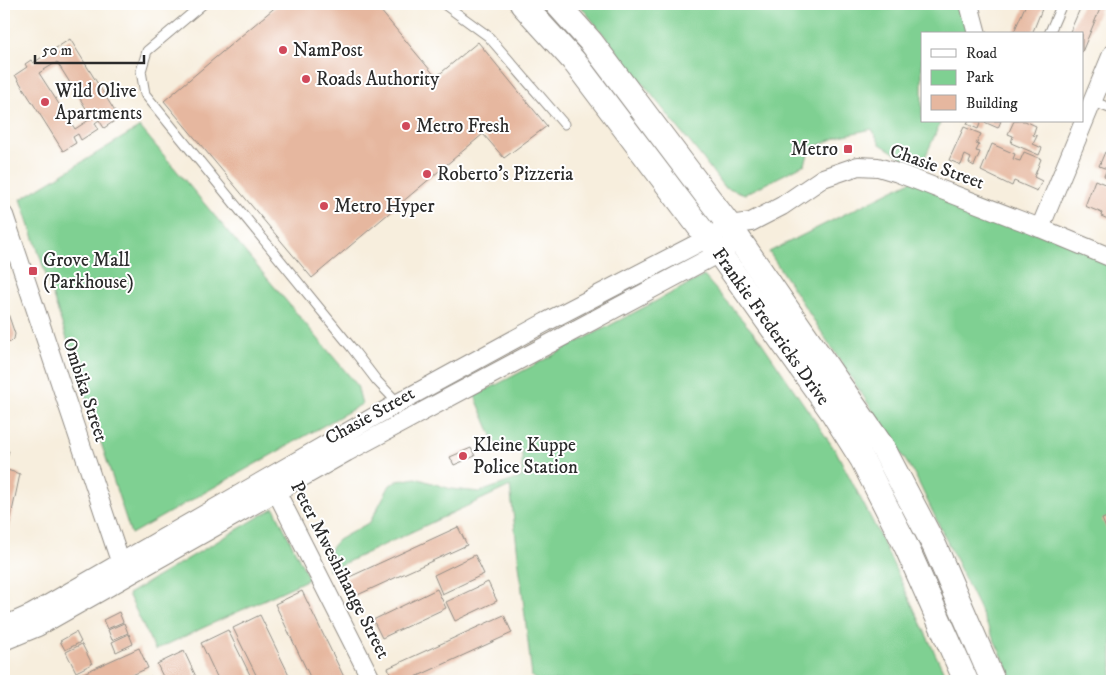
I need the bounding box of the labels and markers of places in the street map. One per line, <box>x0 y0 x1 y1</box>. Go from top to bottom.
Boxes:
place label: NamPost <box>293 39 363 62</box>
marker: NamPost <box>277 44 289 56</box>
place label: Roads Authority <box>316 68 440 91</box>
marker: Roads Authority <box>300 73 312 85</box>
place label: Wild Olive Apartments <box>54 80 142 125</box>
marker: Wild Olive Apartments <box>39 96 51 108</box>
place label: Metro Fresh <box>416 115 509 138</box>
marker: Metro Fresh <box>400 120 412 132</box>
place label: Metro <box>791 138 838 161</box>
marker: Metro <box>842 143 854 155</box>
place label: Roberto's Pizzeria <box>437 163 573 186</box>
marker: Roberto's Pizzeria <box>421 168 433 180</box>
place label: Metro Hyper <box>334 195 434 218</box>
marker: Metro Hyper <box>318 200 330 212</box>
place label: Grove Mall (Parkhouse) <box>43 249 134 294</box>
marker: Grove Mall (Parkhouse) <box>27 265 39 277</box>
place label: Kleine Kuppe Police Station <box>473 434 578 479</box>
marker: Kleine Kuppe Police Station <box>457 450 469 462</box>

